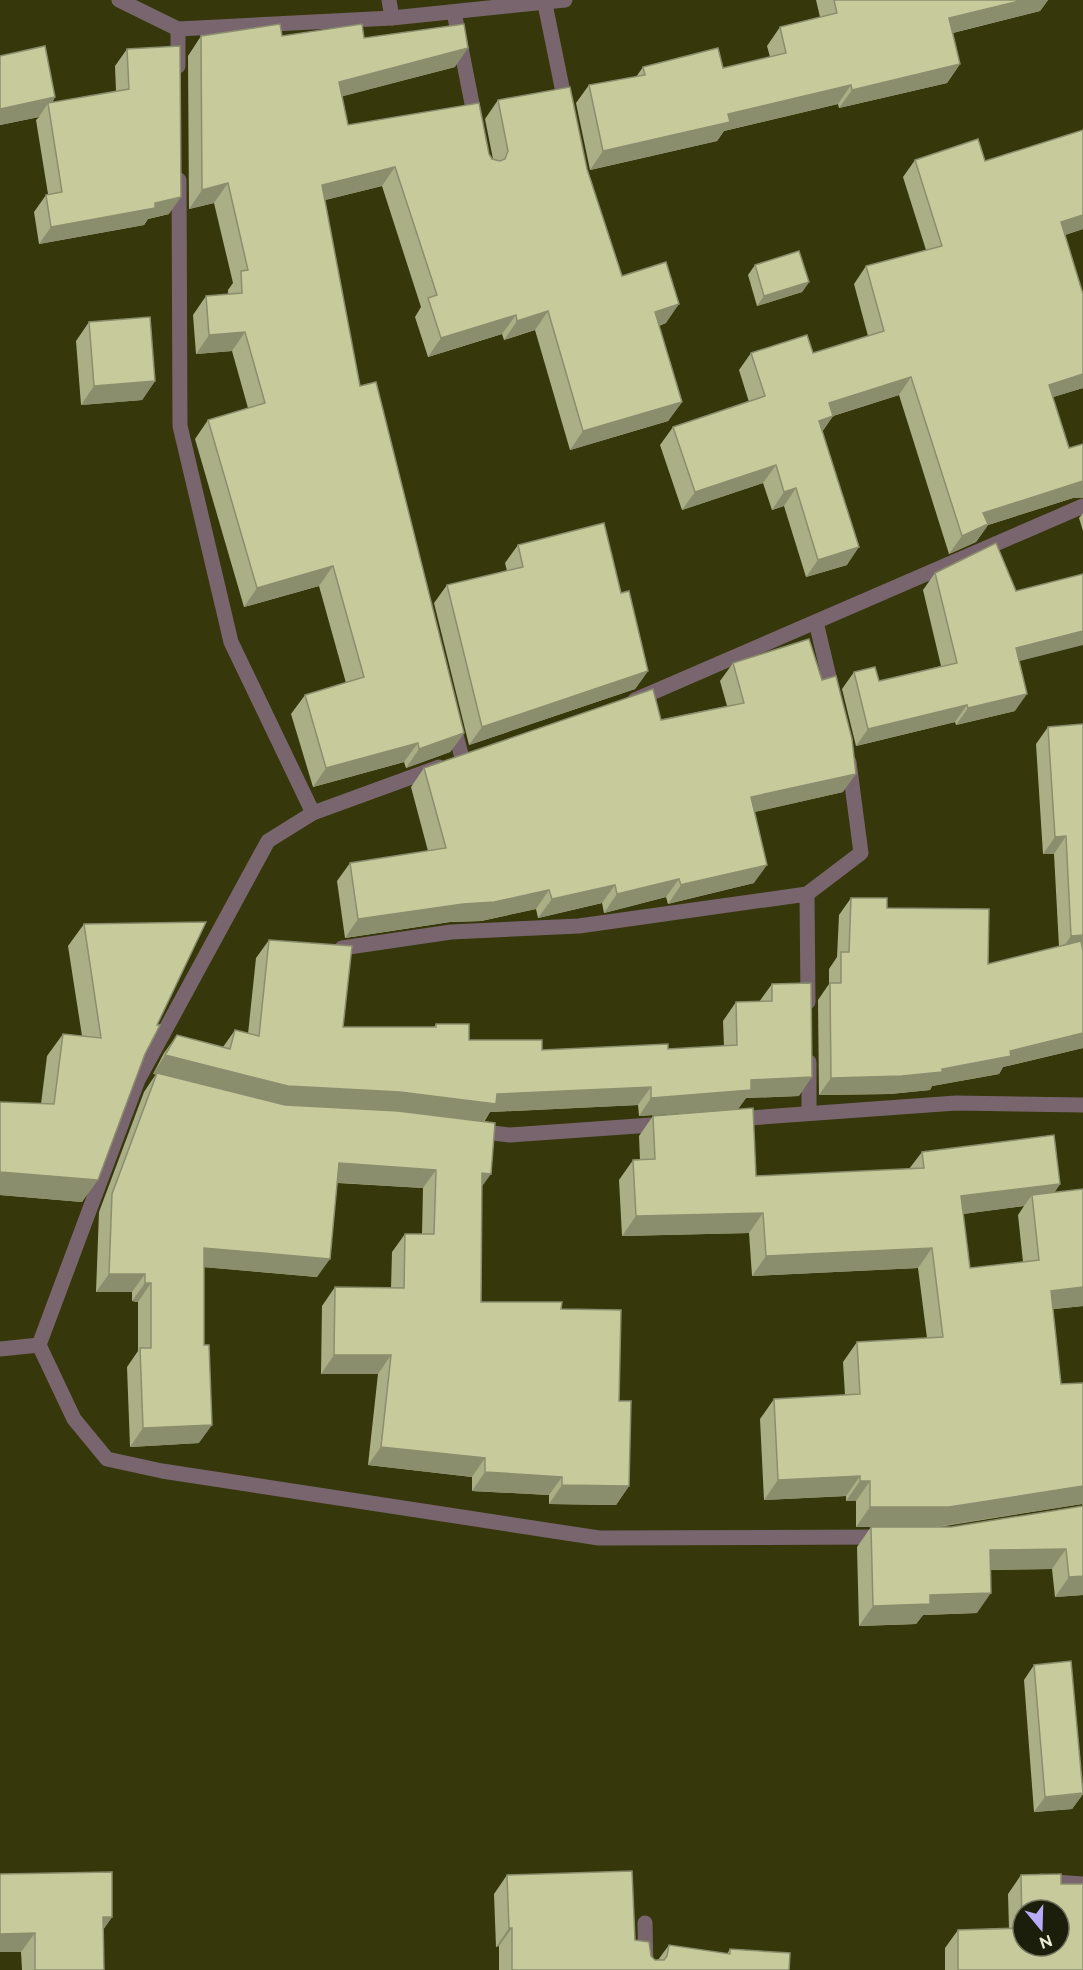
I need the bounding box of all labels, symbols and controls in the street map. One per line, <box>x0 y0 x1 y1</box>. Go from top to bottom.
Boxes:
north arrow <box>1011 1898 1071 1958</box>
text: N <box>1037 1931 1055 1953</box>

